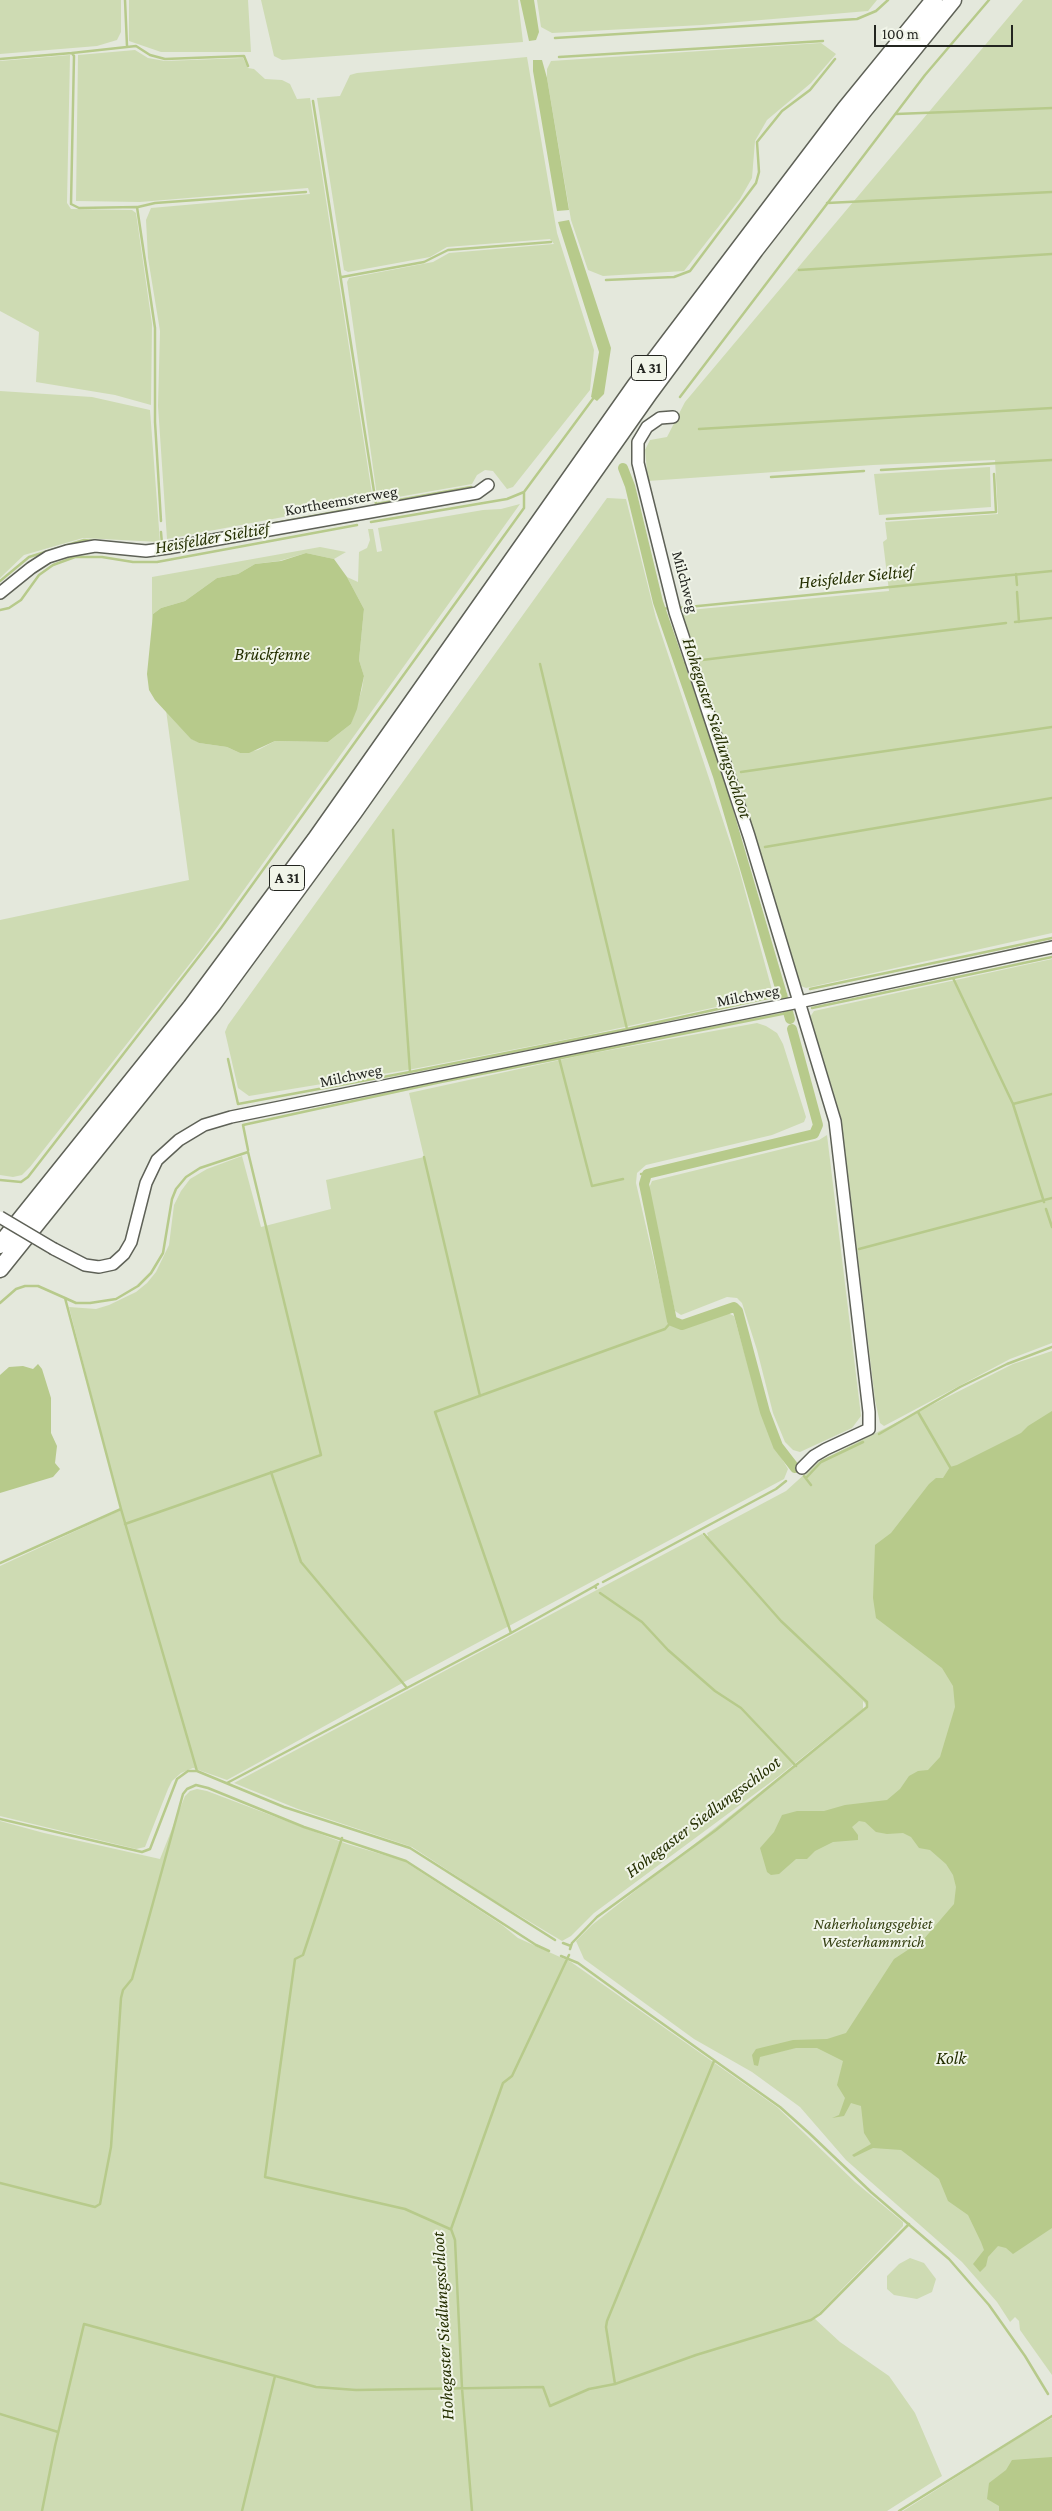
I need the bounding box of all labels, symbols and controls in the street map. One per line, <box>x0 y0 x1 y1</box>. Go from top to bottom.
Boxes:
scale bar <box>877 15 1016 47</box>
text: 100 m <box>882 26 919 42</box>
road number: A 31 <box>632 356 666 380</box>
street label: Kortheemsterweg <box>283 482 399 520</box>
water label: Heisfelder Sieltief <box>153 517 271 559</box>
street label: Milchweg <box>668 549 702 615</box>
water label: Heisfelder Sieltief <box>797 560 915 594</box>
water label: Hohegaster Siedlungsschloot <box>678 635 756 821</box>
water label: Brückfenne <box>234 643 310 665</box>
road number: A 31 <box>270 866 304 890</box>
street label: Milchweg <box>715 981 781 1011</box>
street label: Milchweg <box>318 1060 384 1092</box>
water label: Hohegaster Siedlungsschloot <box>621 1752 785 1882</box>
park label: Naherholungsgebiet Westerhammrich <box>813 1914 933 1952</box>
water label: Kolk <box>936 2047 966 2069</box>
water label: Hohegaster Siedlungsschloot <box>427 2231 459 2421</box>

